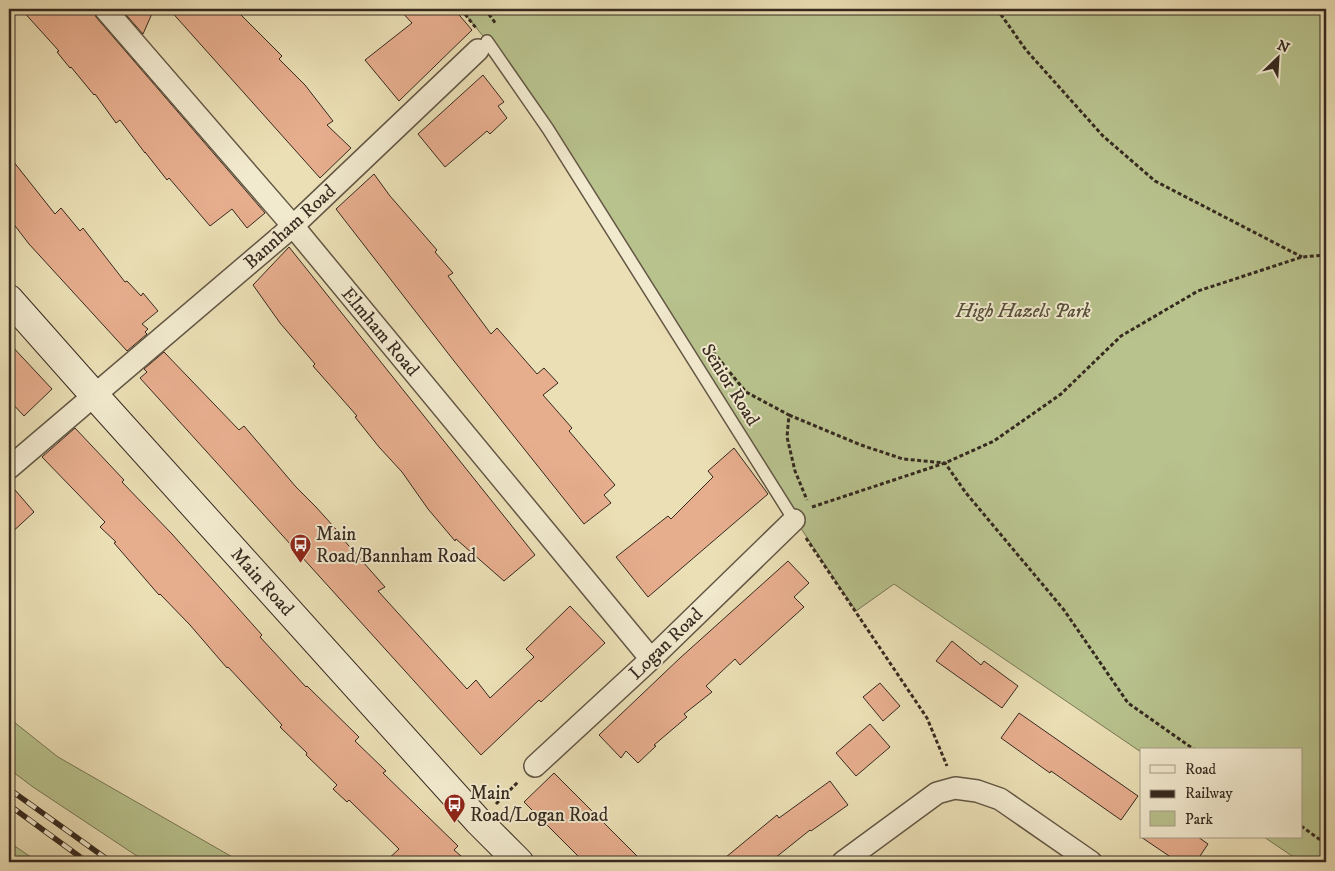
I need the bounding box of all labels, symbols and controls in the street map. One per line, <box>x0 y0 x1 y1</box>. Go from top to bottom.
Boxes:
north arrow <box>1252 32 1302 82</box>
text: N <box>1274 37 1293 58</box>
street label: Bannham Road <box>239 179 341 274</box>
street label: Elmham Road <box>336 283 424 382</box>
park label: High Hazels Park <box>955 300 1090 323</box>
street label: Senior Road <box>696 340 764 431</box>
place label: Main Road/Bannham Road <box>316 523 477 568</box>
bus stop icon: Main Road/Bannham Road <box>288 533 312 564</box>
street label: Main Road <box>225 543 299 621</box>
street label: Logan Road <box>624 603 708 685</box>
legend <box>1140 748 1302 838</box>
text: Road <box>1185 760 1217 779</box>
place label: Main Road/Logan Road <box>470 782 609 827</box>
text: Railway <box>1185 784 1233 803</box>
bus stop icon: Main Road/Logan Road <box>442 792 466 823</box>
text: Park <box>1185 810 1214 829</box>

